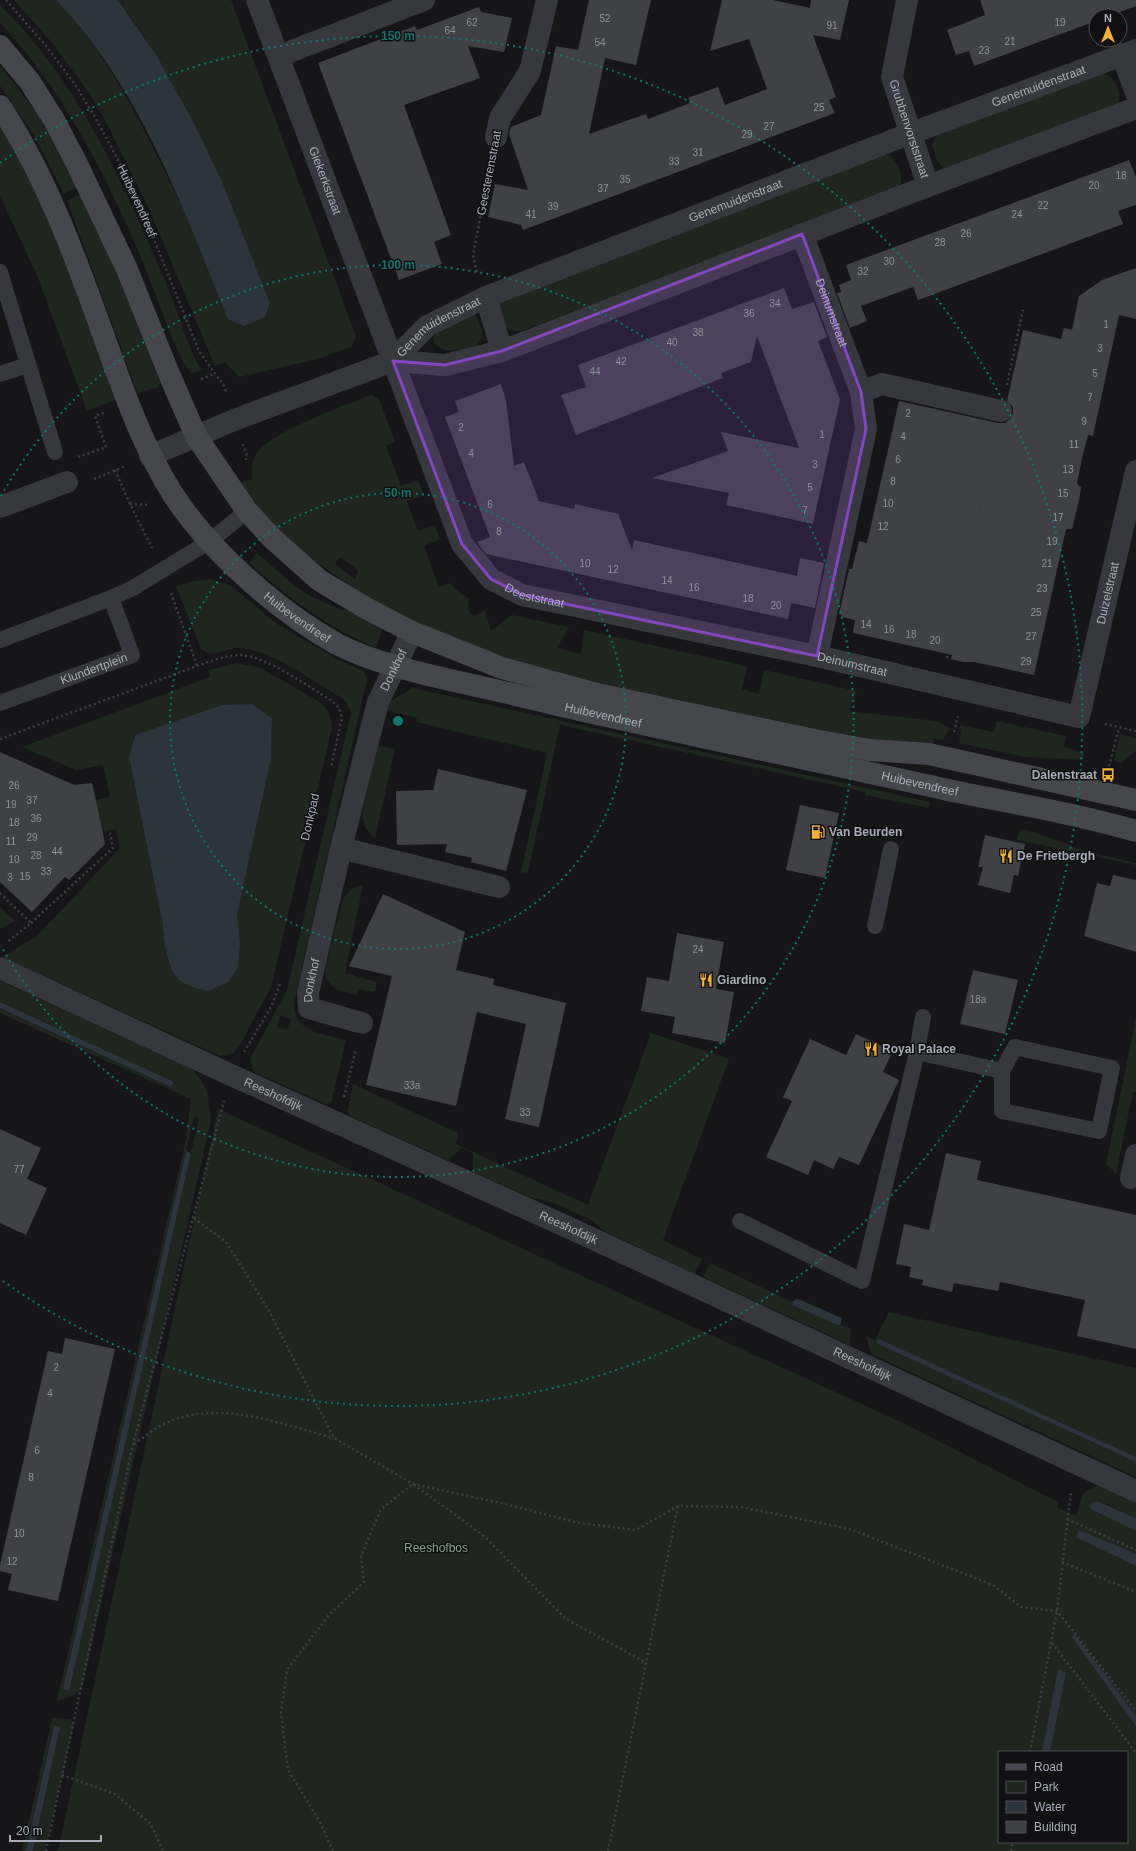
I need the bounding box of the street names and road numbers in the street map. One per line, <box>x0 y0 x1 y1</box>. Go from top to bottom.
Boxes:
street label: Genemuidenstraat <box>990 62 1088 110</box>
street label: Grubbenvorststraat <box>886 78 932 180</box>
street label: Geesterenstraat <box>474 129 504 217</box>
street label: Giekerkstraat <box>306 145 344 217</box>
street label: Huibevendreef <box>114 162 160 240</box>
street label: Genemuidenstraat <box>687 176 785 225</box>
street label: Deinumstraat <box>812 277 851 349</box>
street label: Genemuidenstraat <box>394 294 483 360</box>
street label: Duizelstraat <box>1094 560 1122 626</box>
street label: Deeststraat <box>502 580 566 611</box>
street label: Huibevendreef <box>261 589 334 646</box>
street label: Donkhof <box>377 646 410 693</box>
street label: Deinumstraat <box>816 649 889 679</box>
street label: Klundertplein <box>59 650 129 687</box>
street label: Huibevendreef <box>563 700 643 731</box>
street label: Huibevendreef <box>880 769 960 799</box>
street label: Donkpad <box>298 792 322 842</box>
street label: Donkhof <box>301 956 323 1003</box>
street label: Reeshofdijk <box>242 1075 306 1114</box>
street label: Reeshofdijk <box>537 1208 601 1247</box>
street label: Reeshofdijk <box>831 1344 895 1384</box>

